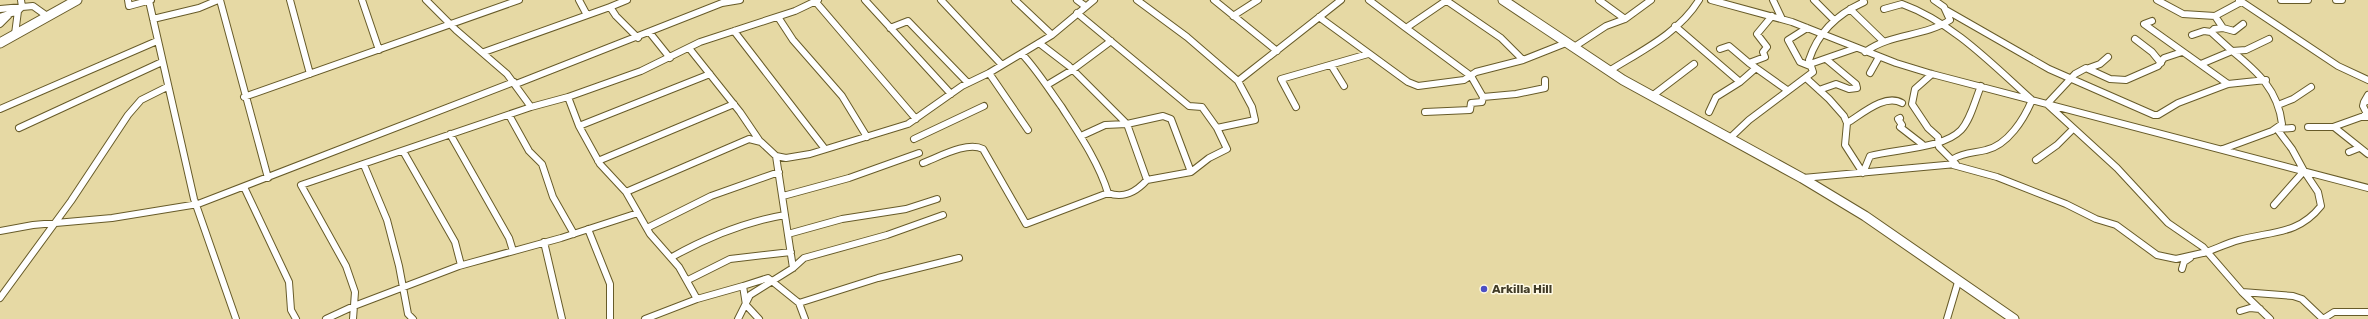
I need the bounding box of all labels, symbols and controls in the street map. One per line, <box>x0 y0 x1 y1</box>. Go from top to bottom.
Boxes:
place label: Arkilla Hill <box>1492 282 1552 296</box>
marker: Arkilla Hill <box>1479 284 1489 294</box>

